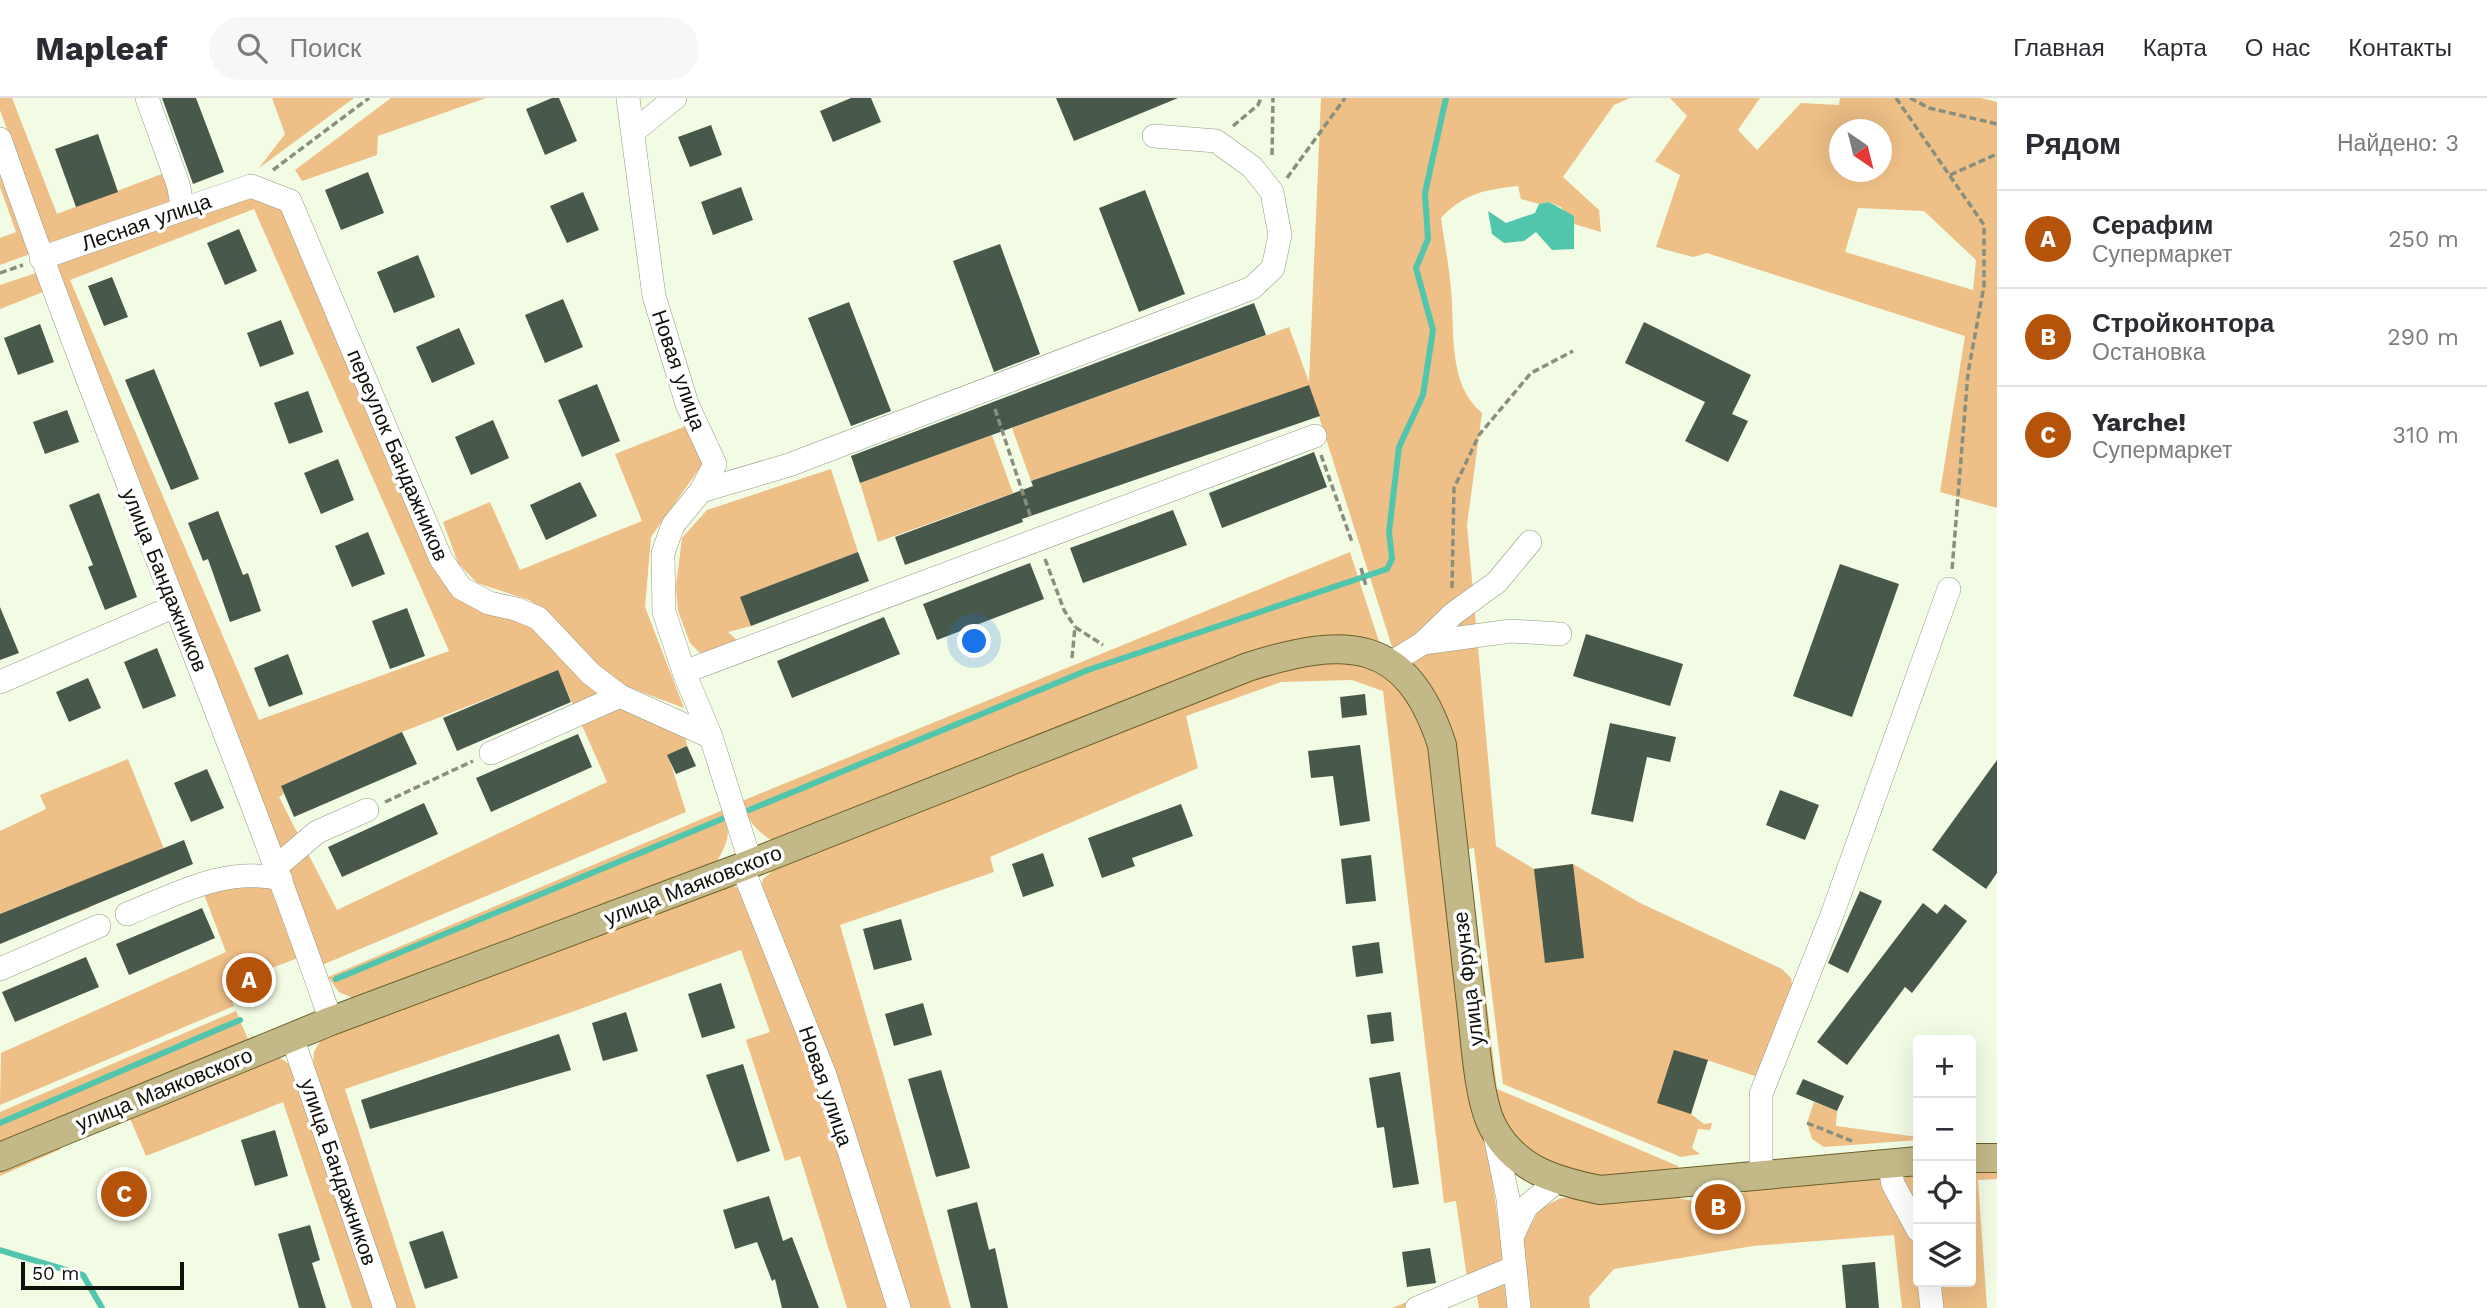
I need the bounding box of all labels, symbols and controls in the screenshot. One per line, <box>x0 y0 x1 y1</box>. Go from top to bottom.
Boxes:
search box <box>209 17 699 80</box>
text: Mapleaf <box>35 29 167 68</box>
icon: search <box>233 29 271 67</box>
text: Поиск <box>289 33 361 63</box>
text: Главная <box>2013 34 2105 62</box>
text: Карта <box>2143 34 2207 62</box>
text: О нас <box>2245 34 2310 62</box>
text: Контакты <box>2348 34 2452 62</box>
north arrow <box>1829 119 1892 182</box>
text: Рядом <box>2025 126 2121 161</box>
text: Найдено: 3 <box>2337 130 2459 157</box>
street label: Лесная улица <box>78 188 214 256</box>
text: Серафим <box>2092 210 2214 240</box>
text: A <box>2040 226 2056 253</box>
text: 250 m <box>2388 226 2459 253</box>
text: Супермаркет <box>2092 241 2232 268</box>
street label: Новая улица <box>647 306 711 434</box>
text: Стройконтора <box>2092 308 2274 338</box>
text: B <box>2040 324 2056 351</box>
text: 290 m <box>2387 324 2459 351</box>
text: Остановка <box>2092 339 2206 366</box>
street label: переулок Бандажников <box>342 345 454 565</box>
text: Yarche! <box>2092 407 2186 437</box>
text: C <box>2040 422 2056 449</box>
text: 310 m <box>2393 422 2459 449</box>
text: Супермаркет <box>2092 437 2232 464</box>
street label: улица Бандажников <box>117 485 213 675</box>
your location <box>957 624 991 658</box>
street label: улица Маяковского <box>601 840 785 930</box>
street label: улица Фрунзе <box>1447 910 1489 1048</box>
pin: A <box>226 954 272 1006</box>
street label: Новая улица <box>794 1022 858 1150</box>
map controls <box>1913 1035 1976 1287</box>
button: + <box>1913 1035 1976 1098</box>
street label: улица Маяковского <box>72 1042 256 1136</box>
street label: улица Бандажников <box>295 1075 383 1269</box>
button: − <box>1913 1098 1976 1161</box>
button: locate <box>1913 1161 1976 1224</box>
pin: C <box>101 1168 147 1220</box>
pin: B <box>1695 1181 1741 1233</box>
button: layers <box>1913 1224 1976 1287</box>
scale bar <box>21 1259 184 1291</box>
text: 50 m <box>32 1262 79 1285</box>

